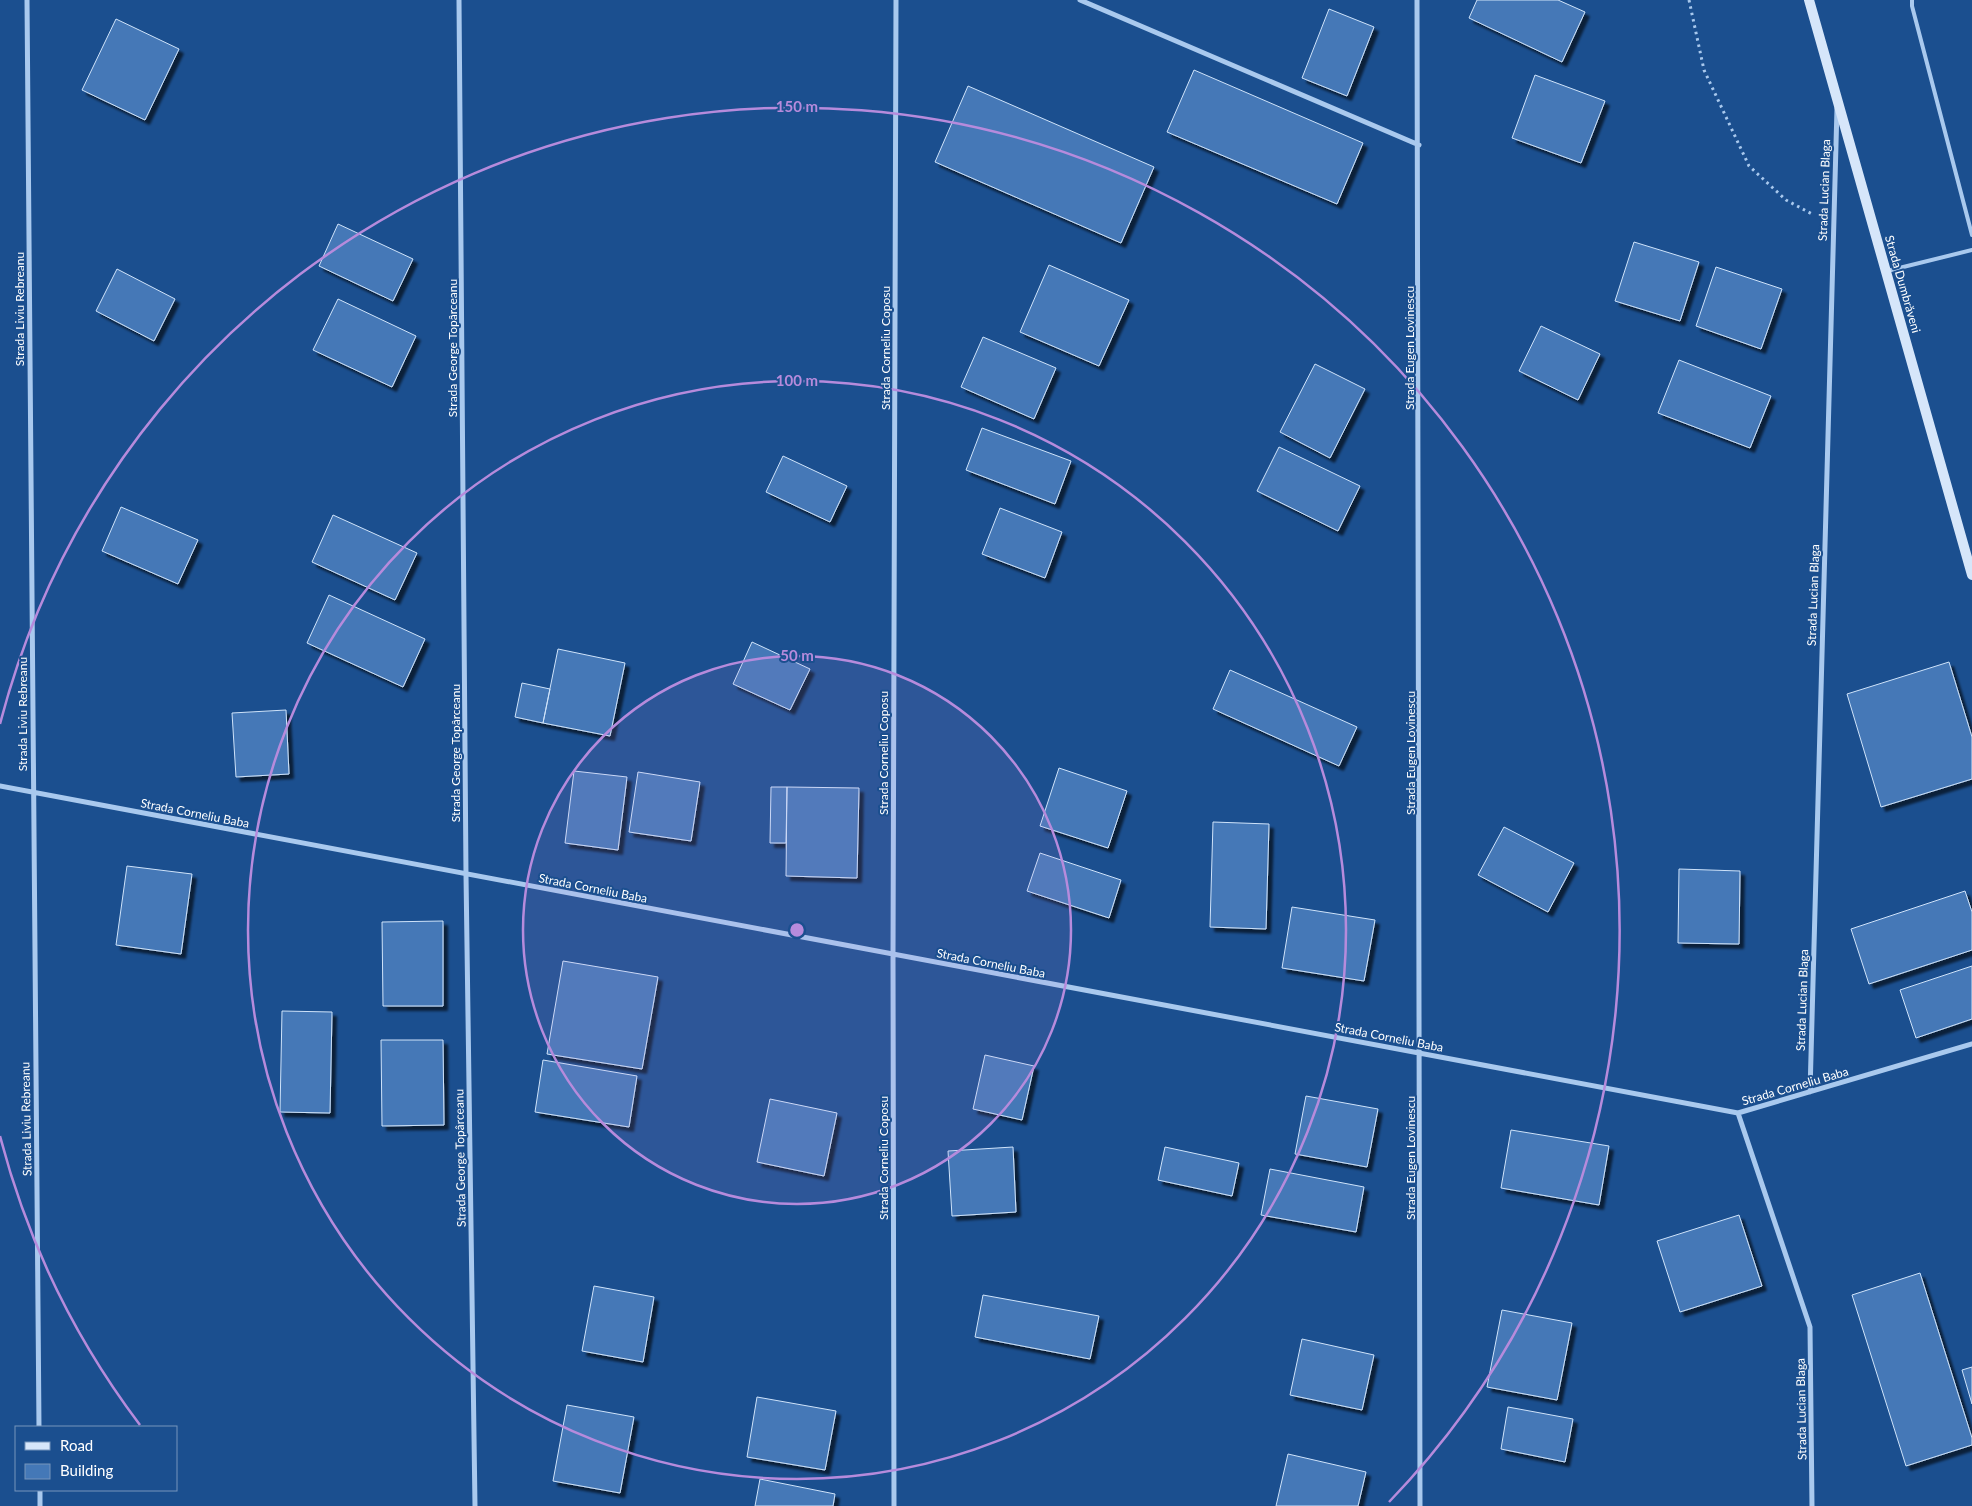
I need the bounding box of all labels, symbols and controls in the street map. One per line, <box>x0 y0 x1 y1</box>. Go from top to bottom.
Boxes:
text: 150 m <box>776 97 818 115</box>
street label: Strada Lucian Blaga <box>1815 139 1833 241</box>
street label: Strada Dumbrăveni <box>1882 233 1924 335</box>
street label: Strada Liviu Rebreanu <box>12 252 27 366</box>
street label: Strada George Topârceanu <box>445 279 460 417</box>
street label: Strada Corneliu Coposu <box>878 286 893 410</box>
street label: Strada Eugen Lovinescu <box>1402 286 1417 410</box>
text: 100 m <box>776 371 818 389</box>
street label: Strada Lucian Blaga <box>1804 544 1822 646</box>
text: 50 m <box>780 646 814 664</box>
street label: Strada Liviu Rebreanu <box>15 657 30 771</box>
street label: Strada George Topârceanu <box>448 684 463 822</box>
street label: Strada Corneliu Coposu <box>876 691 891 815</box>
street label: Strada Eugen Lovinescu <box>1403 691 1418 815</box>
street label: Strada Corneliu Baba <box>139 795 251 831</box>
street label: Strada Corneliu Baba <box>537 870 649 906</box>
centre of rings <box>788 921 806 939</box>
street label: Strada Corneliu Baba <box>935 945 1047 981</box>
street label: Strada Lucian Blaga <box>1793 949 1811 1051</box>
street label: Strada Corneliu Baba <box>1333 1019 1445 1055</box>
street label: Strada Liviu Rebreanu <box>18 1062 34 1176</box>
street label: Strada Corneliu Baba <box>1740 1064 1850 1108</box>
street label: Strada George Topârceanu <box>451 1089 469 1227</box>
street label: Strada Corneliu Coposu <box>876 1096 891 1220</box>
street label: Strada Eugen Lovinescu <box>1403 1096 1418 1220</box>
street label: Strada Lucian Blaga <box>1793 1358 1809 1460</box>
legend <box>15 1426 178 1491</box>
text: Road <box>60 1436 93 1454</box>
text: Building <box>60 1461 113 1479</box>

